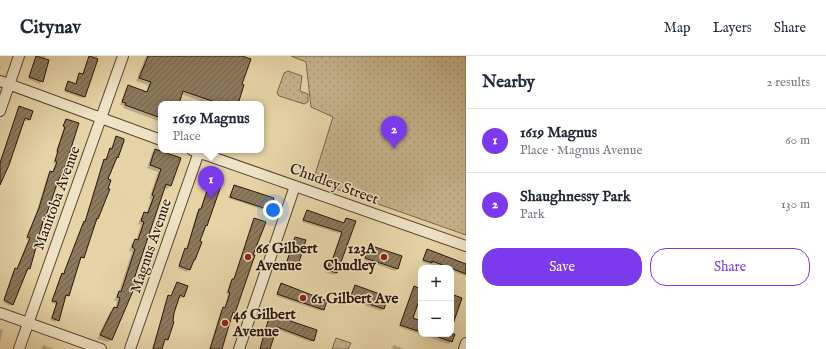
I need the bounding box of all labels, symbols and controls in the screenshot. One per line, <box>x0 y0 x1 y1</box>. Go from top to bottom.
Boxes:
text: Citynav <box>20 16 81 40</box>
text: Map <box>664 19 691 37</box>
text: Layers <box>713 19 752 37</box>
text: Share <box>774 19 806 37</box>
text: Nearby <box>482 72 535 93</box>
text: 2 results <box>766 74 810 91</box>
popup <box>158 101 264 153</box>
text: 1619 Magnus <box>173 109 249 128</box>
pin: 2 <box>381 116 407 149</box>
text: 1619 Magnus <box>520 123 597 142</box>
text: Place <box>173 128 201 145</box>
text: 1 <box>493 132 497 149</box>
text: 60 m <box>785 132 810 149</box>
text: Place · Magnus Avenue <box>520 142 642 159</box>
street label: Manitoba Avenue <box>29 143 85 253</box>
street label: Chudley Street <box>287 159 381 209</box>
pin: 1 <box>198 166 224 199</box>
text: Shaughnessy Park <box>520 187 631 206</box>
street label: Magnus Avenue <box>126 196 176 296</box>
text: 2 <box>492 196 498 213</box>
text: 130 m <box>781 196 810 213</box>
your location <box>263 200 283 220</box>
text: Park <box>520 206 545 223</box>
place label: 66 Gilbert Avenue <box>255 239 318 275</box>
place label: 123A Chudley <box>323 239 377 275</box>
button: Save <box>482 248 642 286</box>
button: Share <box>650 248 810 286</box>
marker: 66 Gilbert Avenue <box>243 252 253 262</box>
marker: 123A Chudley <box>379 252 389 262</box>
map controls <box>418 265 454 337</box>
button: + <box>418 265 454 301</box>
place label: 61 Gilbert Ave <box>311 289 398 308</box>
marker: 61 Gilbert Ave <box>298 293 308 303</box>
button: − <box>418 301 454 337</box>
place label: 46 Gilbert Avenue <box>232 305 296 341</box>
marker: 46 Gilbert Avenue <box>220 318 230 328</box>

